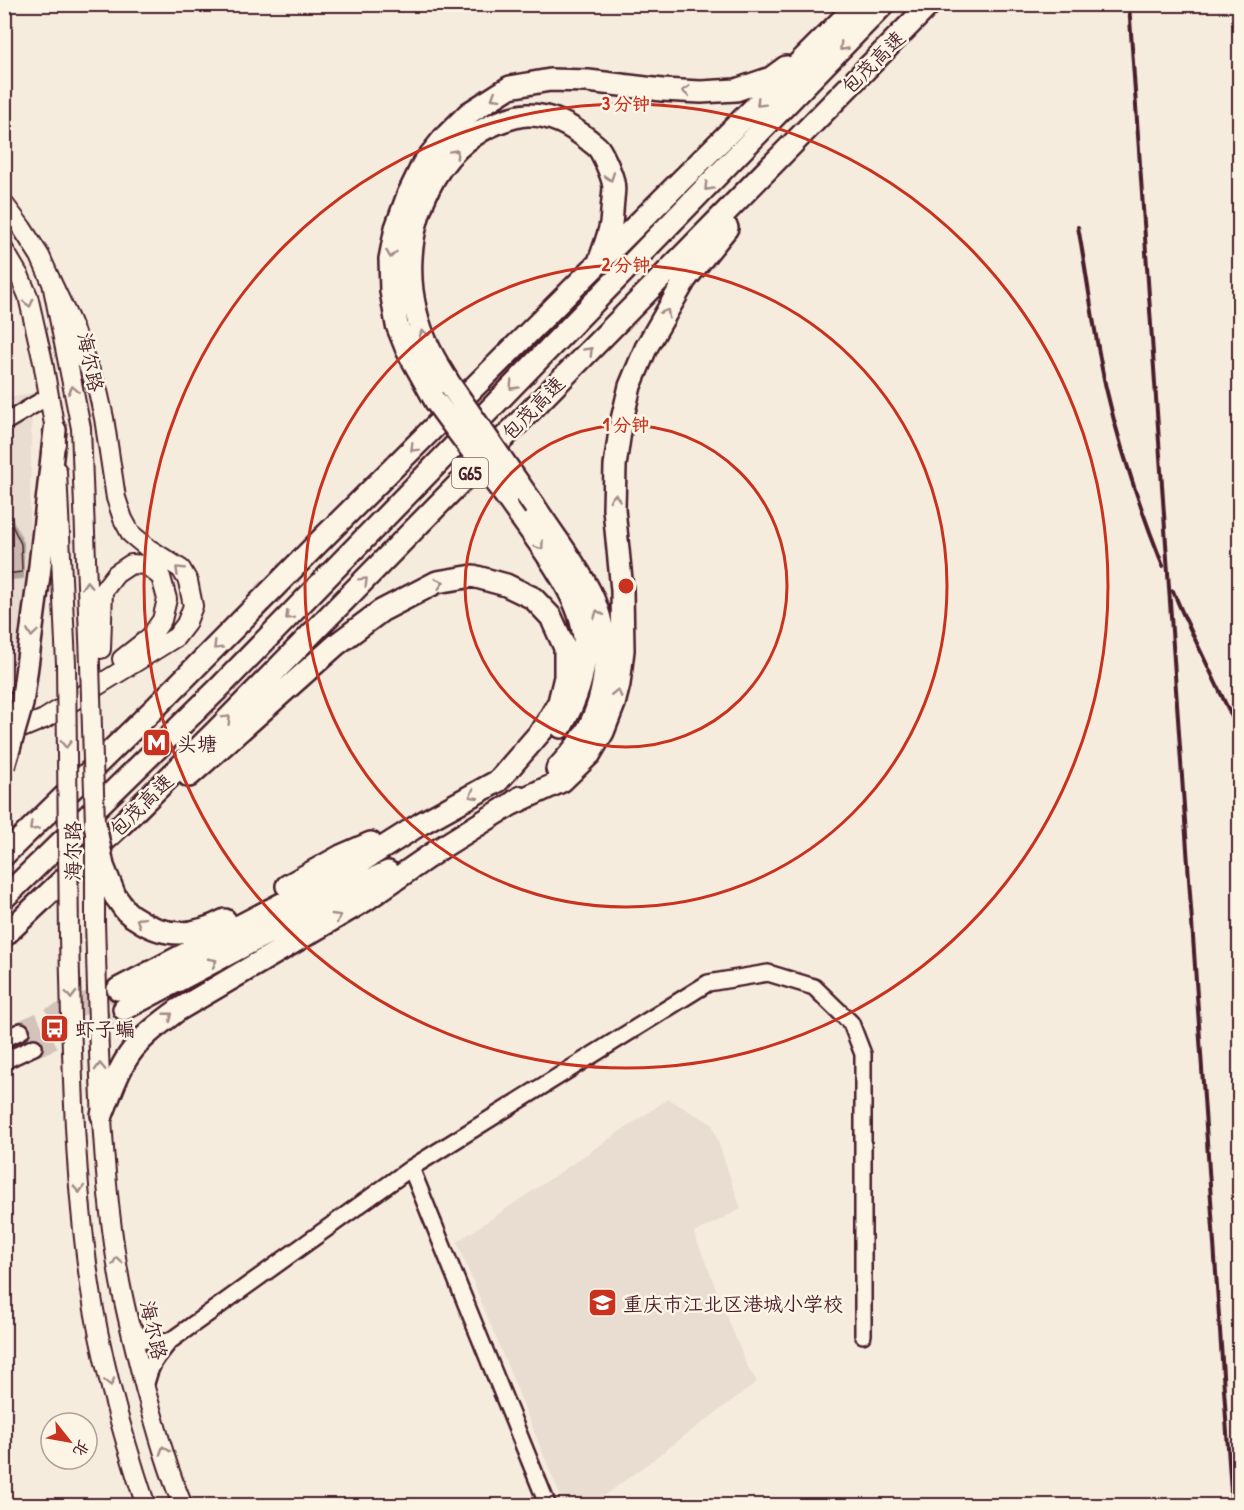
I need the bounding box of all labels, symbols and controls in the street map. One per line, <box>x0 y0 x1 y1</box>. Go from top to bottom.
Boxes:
street label: 包茂高速 <box>835 24 911 100</box>
one-way arrow <box>840 39 851 50</box>
one-way arrow <box>681 85 690 98</box>
one-way arrow <box>491 90 502 101</box>
text: 3 分钟 <box>602 91 650 116</box>
one-way arrow <box>757 95 768 106</box>
one-way arrow <box>448 149 459 159</box>
one-way arrow <box>603 171 616 182</box>
one-way arrow <box>704 179 715 190</box>
one-way arrow <box>386 249 398 258</box>
text: 2 分钟 <box>602 252 650 277</box>
one-way arrow <box>22 298 35 308</box>
one-way arrow <box>659 309 670 320</box>
one-way arrow <box>418 329 431 340</box>
street label: 海尔路 <box>72 330 111 395</box>
one-way arrow <box>581 348 592 359</box>
street label: 包茂高速 <box>496 370 570 446</box>
one-way arrow <box>509 380 520 390</box>
one-way arrow <box>67 386 80 396</box>
text: 1 分钟 <box>603 412 649 437</box>
one-way arrow <box>410 441 421 451</box>
road number: G65 <box>452 458 488 488</box>
one-way arrow <box>608 494 621 503</box>
one-way arrow <box>533 540 544 551</box>
one-way arrow <box>175 566 185 577</box>
centre of rings <box>616 576 636 596</box>
one-way arrow <box>357 577 368 587</box>
one-way arrow <box>434 578 444 590</box>
one-way arrow <box>81 580 94 589</box>
one-way arrow <box>285 608 296 619</box>
one-way arrow <box>593 609 605 620</box>
one-way arrow <box>26 628 38 638</box>
one-way arrow <box>213 639 224 649</box>
one-way arrow <box>610 688 623 698</box>
one-way arrow <box>220 716 231 726</box>
metro station icon: 头塘 <box>140 727 172 759</box>
place label: 头塘 <box>177 730 217 757</box>
one-way arrow <box>60 739 72 748</box>
street label: 包茂高速 <box>103 767 179 843</box>
one-way arrow <box>469 788 479 799</box>
one-way arrow <box>30 819 41 830</box>
street label: 海尔路 <box>59 820 86 881</box>
one-way arrow <box>331 913 341 924</box>
one-way arrow <box>136 916 146 928</box>
one-way arrow <box>207 958 217 969</box>
one-way arrow <box>65 990 77 999</box>
bus stop icon: 虾子蝙 <box>38 1012 70 1044</box>
one-way arrow <box>162 1013 173 1024</box>
place label: 虾子蝙 <box>75 1015 135 1042</box>
one-way arrow <box>94 1062 107 1071</box>
one-way arrow <box>73 1185 86 1194</box>
one-way arrow <box>112 1256 124 1266</box>
school or university icon: 重庆市江北区港城小学校 <box>586 1287 618 1319</box>
place label: 重庆市江北区港城小学校 <box>623 1290 843 1317</box>
street label: 海尔路 <box>134 1298 174 1363</box>
one-way arrow <box>103 1376 116 1386</box>
north arrow <box>39 1411 99 1471</box>
text: 北 <box>68 1436 95 1461</box>
one-way arrow <box>158 1445 171 1456</box>

